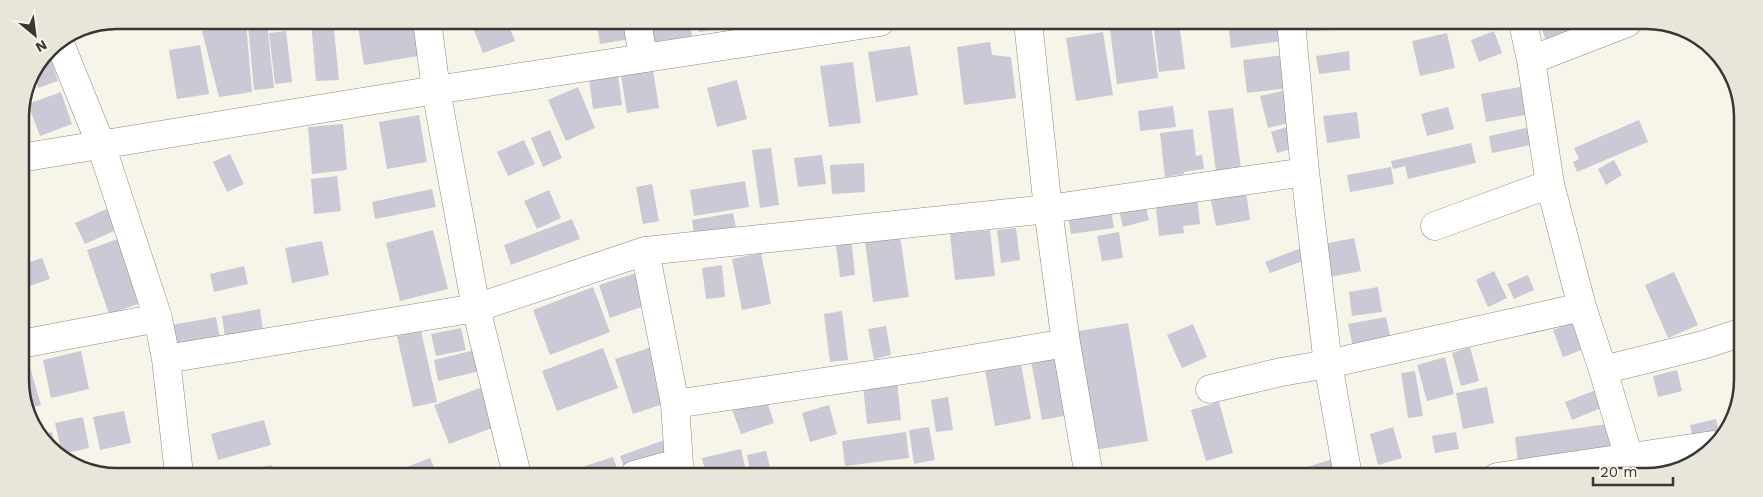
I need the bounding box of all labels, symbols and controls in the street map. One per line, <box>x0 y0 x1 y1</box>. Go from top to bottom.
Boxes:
north arrow <box>10 10 60 60</box>
text: N <box>33 37 50 56</box>
scale bar <box>1593 454 1673 486</box>
text: 20 m <box>1600 463 1638 481</box>

